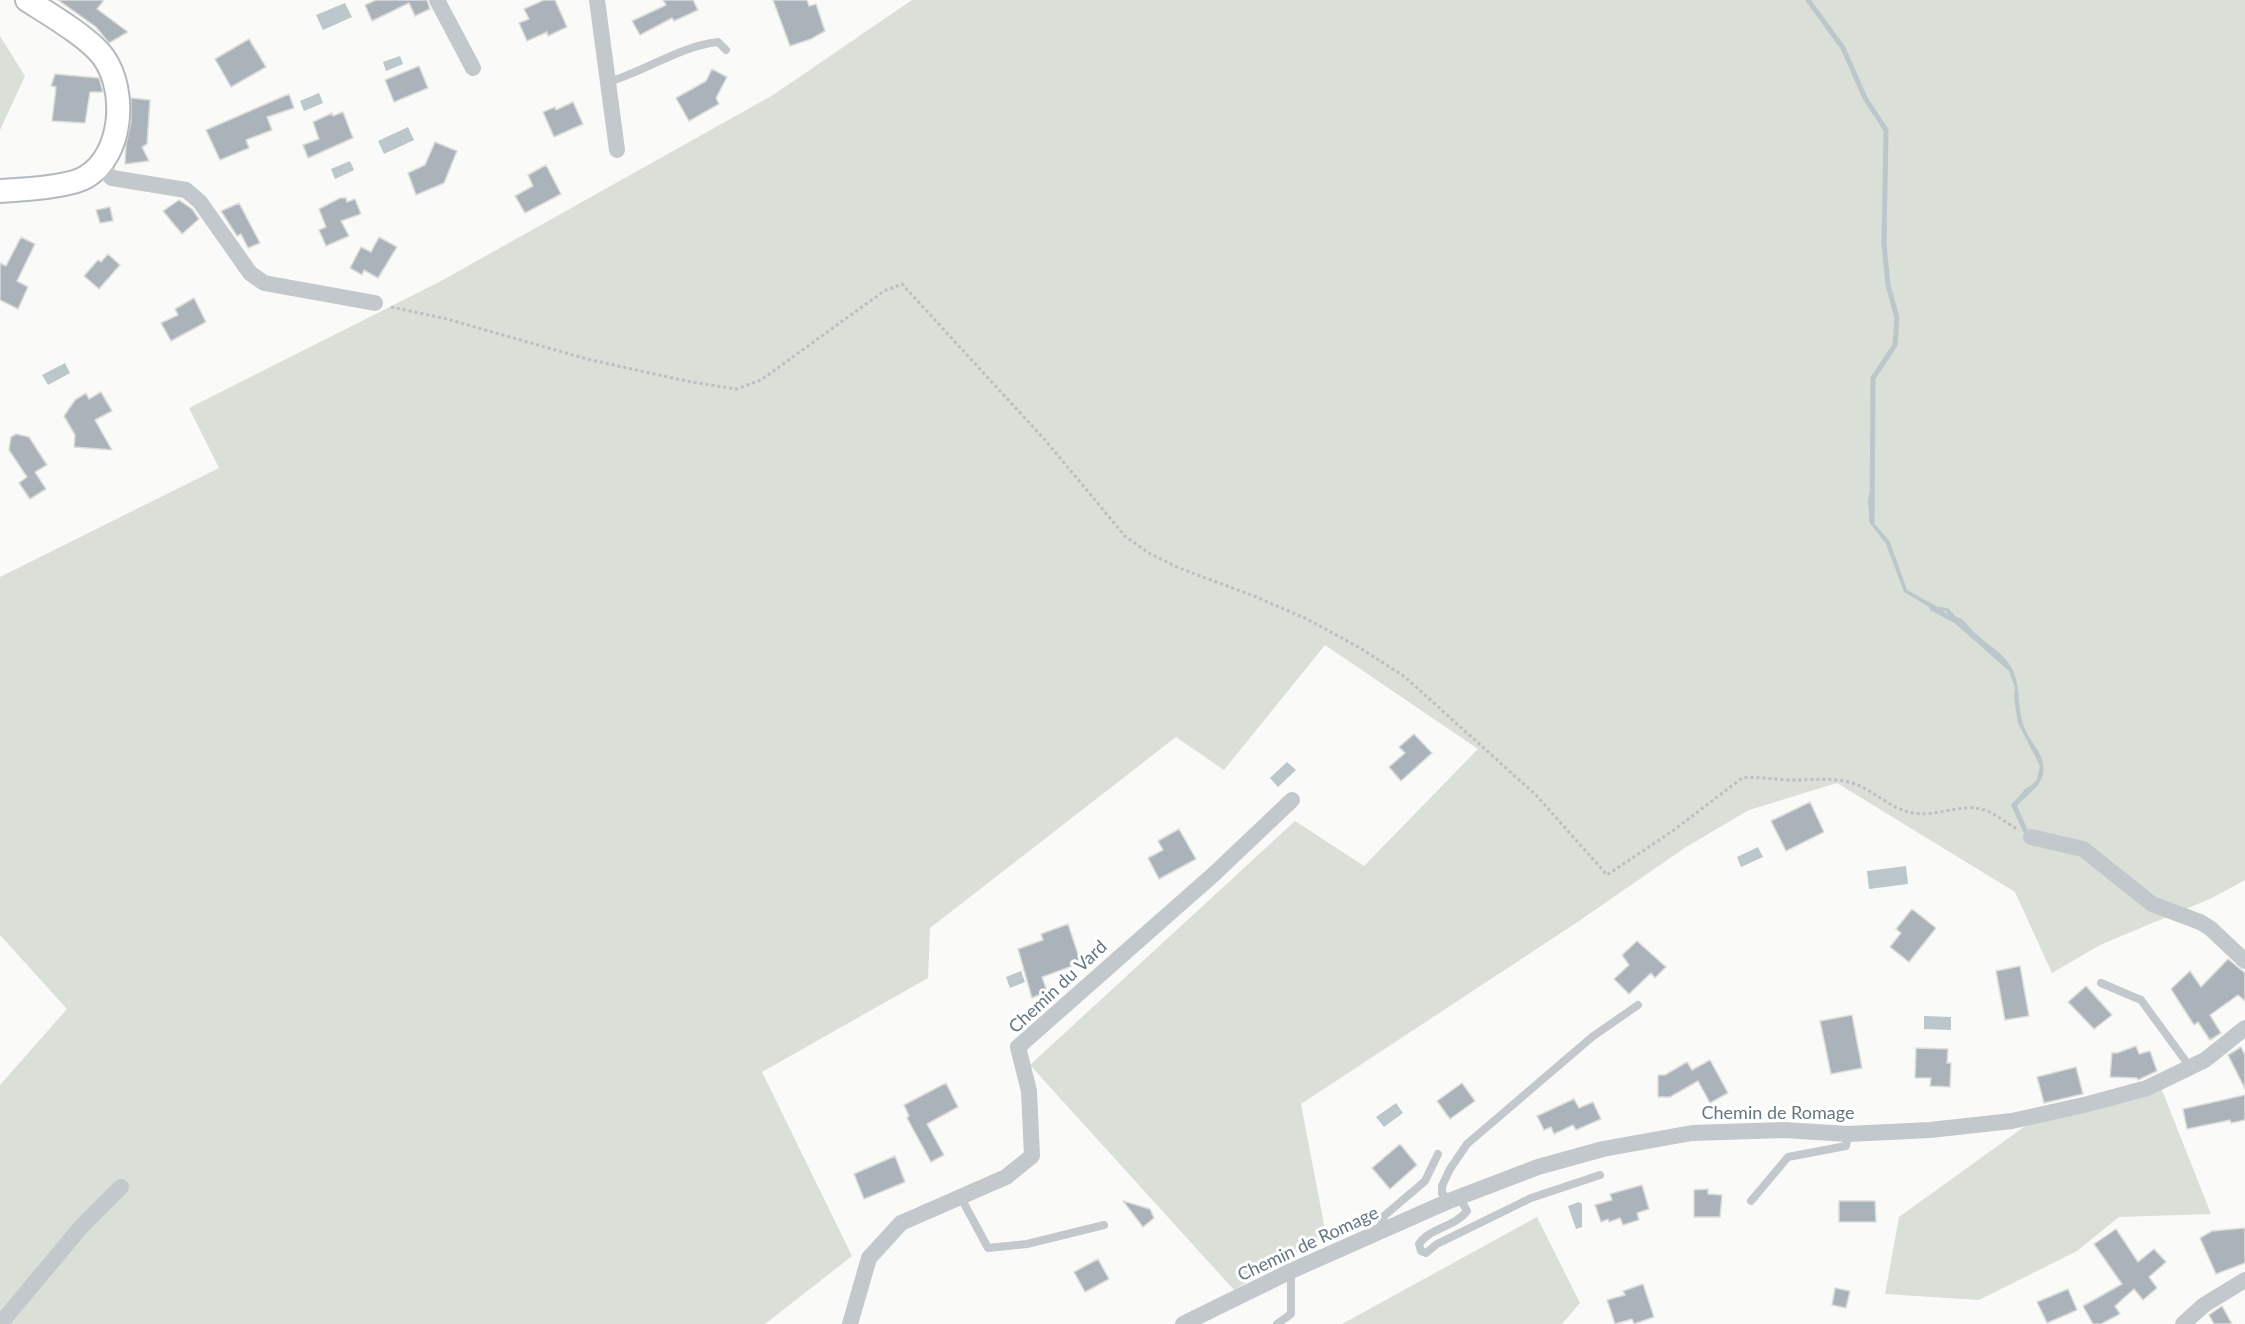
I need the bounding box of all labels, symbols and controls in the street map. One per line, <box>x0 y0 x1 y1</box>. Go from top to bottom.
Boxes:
street label: Chemin du Vard <box>1004 936 1112 1038</box>
street label: Chemin de Romage <box>1702 1102 1854 1124</box>
street label: Chemin de Romage <box>1234 1202 1382 1286</box>

